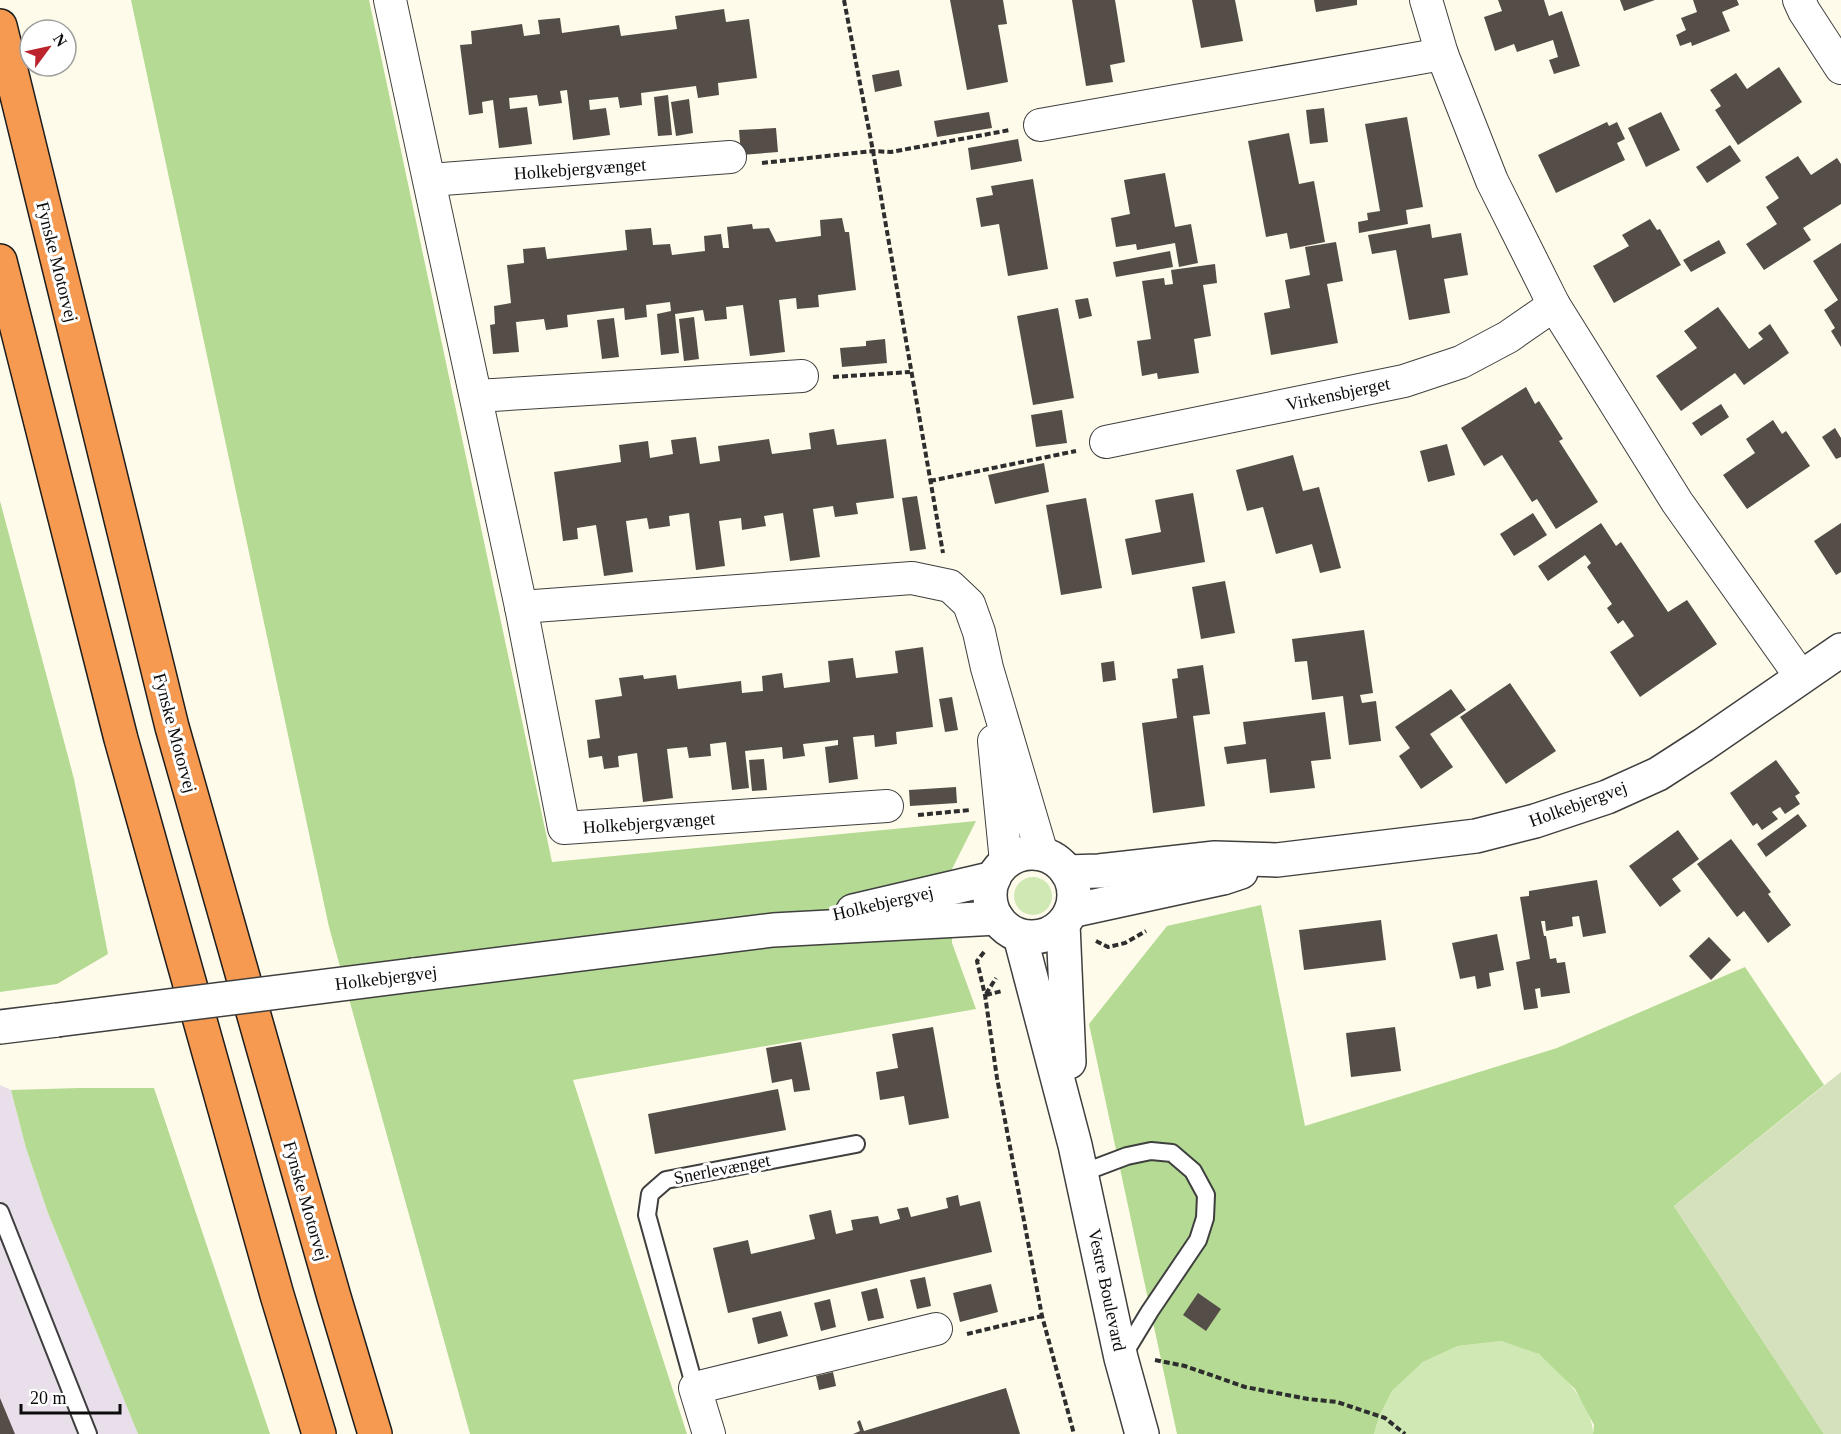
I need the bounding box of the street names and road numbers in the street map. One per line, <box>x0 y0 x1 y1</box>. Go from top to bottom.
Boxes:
street label: Holkebjergvænget <box>513 154 647 184</box>
street label: Fynske Motorvej <box>32 200 82 324</box>
street label: Virkensbjerget <box>1284 373 1392 415</box>
street label: Fynske Motorvej <box>149 671 201 795</box>
street label: Holkebjergvej <box>1526 777 1630 831</box>
street label: Holkebjergvænget <box>582 808 716 838</box>
street label: Holkebjergvej <box>831 882 935 924</box>
street label: Holkebjergvej <box>334 962 438 994</box>
street label: Fynske Motorvej <box>279 1139 333 1263</box>
street label: Snerlevænget <box>672 1150 772 1188</box>
street label: Vestre Boulevard <box>1084 1227 1130 1353</box>

